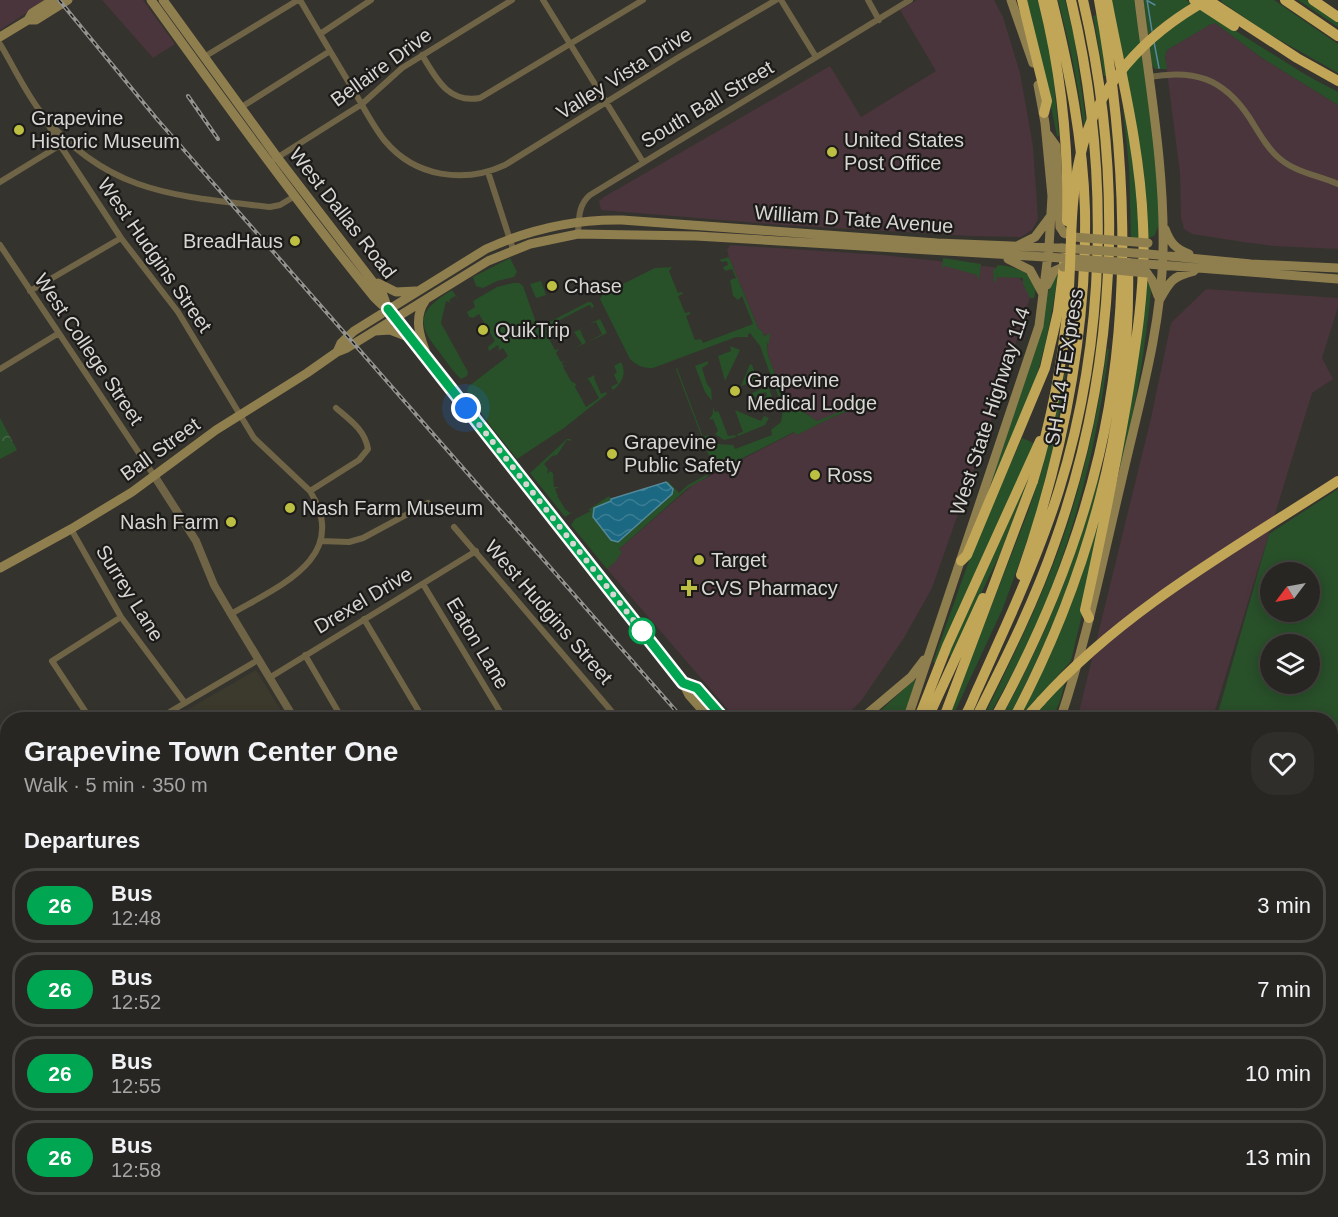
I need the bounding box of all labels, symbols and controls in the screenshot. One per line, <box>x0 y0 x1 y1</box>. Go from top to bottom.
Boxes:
street label: Bellaire Drive <box>326 23 436 111</box>
street label: Valley Vista Drive <box>553 23 695 123</box>
street label: South Ball Street <box>637 56 777 152</box>
place label: Grapevine Historic Museum <box>31 107 180 152</box>
marker: Grapevine Historic Museum <box>12 123 26 137</box>
place label: United States Post Office <box>844 129 964 174</box>
street label: West Dallas Road <box>285 143 401 283</box>
marker: United States Post Office <box>825 145 839 159</box>
street label: West Hudgins Street <box>93 174 217 337</box>
street label: William D Tate Avenue <box>754 201 954 237</box>
place label: BreadHaus <box>183 230 283 252</box>
marker: BreadHaus <box>288 234 302 248</box>
street label: West College Street <box>30 269 148 429</box>
place label: Chase <box>564 275 622 297</box>
marker: Chase <box>545 279 559 293</box>
street label: SH 114 TEXpress <box>1041 287 1087 447</box>
street label: West State Highway 114 <box>946 304 1034 518</box>
place label: QuikTrip <box>495 319 570 341</box>
marker: QuikTrip <box>476 323 490 337</box>
place label: Grapevine Medical Lodge <box>747 369 877 414</box>
marker: Grapevine Medical Lodge <box>728 384 742 398</box>
your location <box>451 393 481 423</box>
street label: Ball Street <box>116 413 204 485</box>
place label: Grapevine Public Safety <box>624 431 741 476</box>
marker: Grapevine Public Safety <box>605 447 619 461</box>
place label: Ross <box>827 464 873 486</box>
marker: Ross <box>808 468 822 482</box>
place label: Nash Farm Museum <box>302 497 483 519</box>
marker: Nash Farm Museum <box>283 501 297 515</box>
place label: Nash Farm <box>120 511 219 533</box>
marker: Nash Farm <box>224 515 238 529</box>
street label: West Hudgins Street <box>481 536 618 689</box>
street label: Surrey Lane <box>92 541 168 645</box>
place label: Target <box>711 549 767 571</box>
marker: Target <box>692 553 706 567</box>
street label: Drexel Drive <box>310 562 416 638</box>
north arrow <box>1260 562 1320 622</box>
map controls <box>1260 562 1320 694</box>
place label: CVS Pharmacy <box>701 577 838 599</box>
marker: CVS Pharmacy <box>682 581 696 595</box>
street label: Eaton Lane <box>442 593 514 693</box>
unlabelled marker <box>629 618 655 644</box>
button: layers <box>1260 634 1320 694</box>
button: heart <box>1251 732 1314 795</box>
text: Grapevine Town Center One <box>24 736 398 767</box>
text: Walk · 5 min · 350 m <box>24 774 208 796</box>
text: Departures <box>24 828 140 853</box>
text: Bus <box>111 881 153 906</box>
text: 3 min <box>1257 893 1311 918</box>
text: 26 <box>48 894 72 917</box>
text: 12:48 <box>111 907 161 929</box>
text: Bus <box>111 965 153 990</box>
text: 7 min <box>1257 977 1311 1002</box>
text: 26 <box>48 978 72 1001</box>
text: 12:52 <box>111 991 161 1013</box>
text: Bus <box>111 1049 153 1074</box>
text: 10 min <box>1245 1061 1311 1086</box>
text: 26 <box>48 1062 72 1085</box>
text: 12:55 <box>111 1075 161 1097</box>
text: Bus <box>111 1133 153 1158</box>
text: 13 min <box>1245 1145 1311 1170</box>
text: 26 <box>48 1146 72 1169</box>
text: 12:58 <box>111 1159 161 1181</box>

